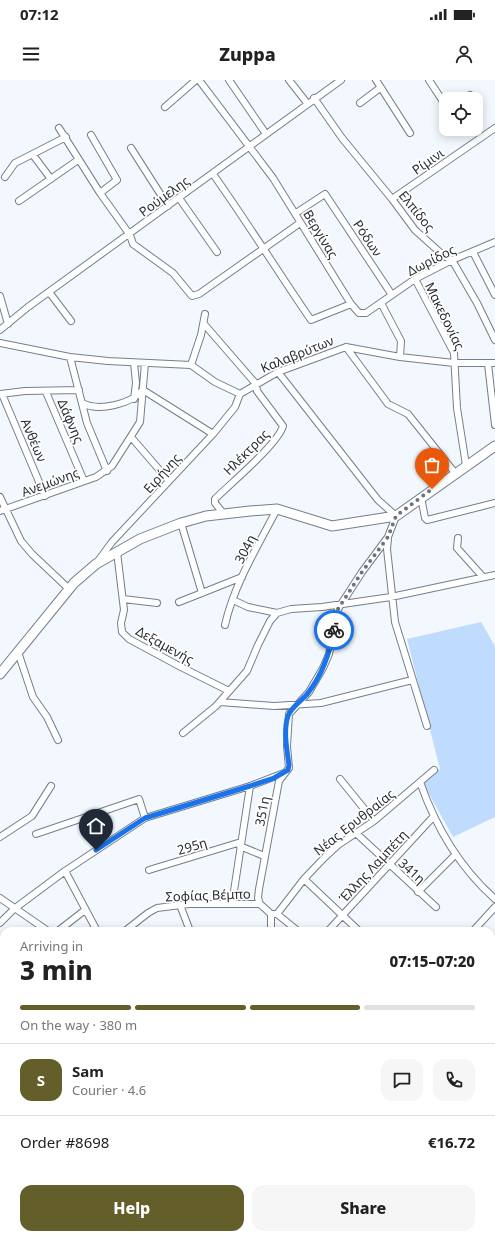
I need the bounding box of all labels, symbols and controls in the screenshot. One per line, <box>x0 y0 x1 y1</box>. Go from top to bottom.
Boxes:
text: 07:12 <box>20 4 59 24</box>
text: Zuppa <box>219 42 276 66</box>
icon: menu <box>20 43 42 65</box>
icon: person <box>453 43 475 65</box>
map controls <box>439 92 483 136</box>
button: locate <box>439 92 483 136</box>
street label: Ρίμινι <box>408 143 448 179</box>
street label: Ρούμελης <box>135 172 193 220</box>
street label: Ελπίδος <box>395 187 439 235</box>
street label: Βεργίνας <box>299 206 343 262</box>
street label: Ρόδων <box>349 216 387 260</box>
street label: Δωρίδος <box>404 240 458 280</box>
street label: Μακεδονίας <box>421 279 469 353</box>
street label: Καλαβρύτων <box>258 331 336 377</box>
street label: Δάφνης <box>54 396 88 446</box>
street label: Ανθέων <box>17 416 51 465</box>
street label: Ηλέκτρας <box>219 425 273 479</box>
pin <box>415 448 449 489</box>
street label: Ειρήνης <box>139 449 185 497</box>
icon: bag <box>421 454 443 476</box>
street label: Ανεμώνης <box>19 463 81 501</box>
street label: 304η <box>230 531 260 567</box>
courier <box>314 610 354 650</box>
icon: bike <box>323 619 345 641</box>
street label: Δεξαμενής <box>133 622 197 668</box>
street label: Νέας Ερυθραίας <box>310 785 398 859</box>
street label: 351η <box>250 794 274 828</box>
pin <box>79 809 113 850</box>
icon: home <box>85 815 107 837</box>
street label: Έλλης Λαμπέτη <box>335 826 411 906</box>
street label: 295η <box>175 833 209 859</box>
street label: 341η <box>395 854 429 888</box>
street label: Σοφίας Βέμπο <box>165 885 251 905</box>
text: Arriving in <box>20 937 83 955</box>
text: 07:15–07:20 <box>390 951 475 971</box>
text: 3 min <box>20 952 93 988</box>
text: On the way · 380 m <box>20 1016 137 1034</box>
button: chat <box>381 1059 423 1101</box>
button: phone <box>433 1059 475 1101</box>
text: Sam <box>72 1061 104 1081</box>
text: S <box>37 1070 45 1090</box>
text: Courier · 4.6 <box>72 1081 146 1099</box>
text: Order #8698 <box>20 1132 109 1152</box>
text: €16.72 <box>428 1132 475 1152</box>
button: Help <box>20 1185 244 1231</box>
button: Share <box>252 1185 475 1231</box>

